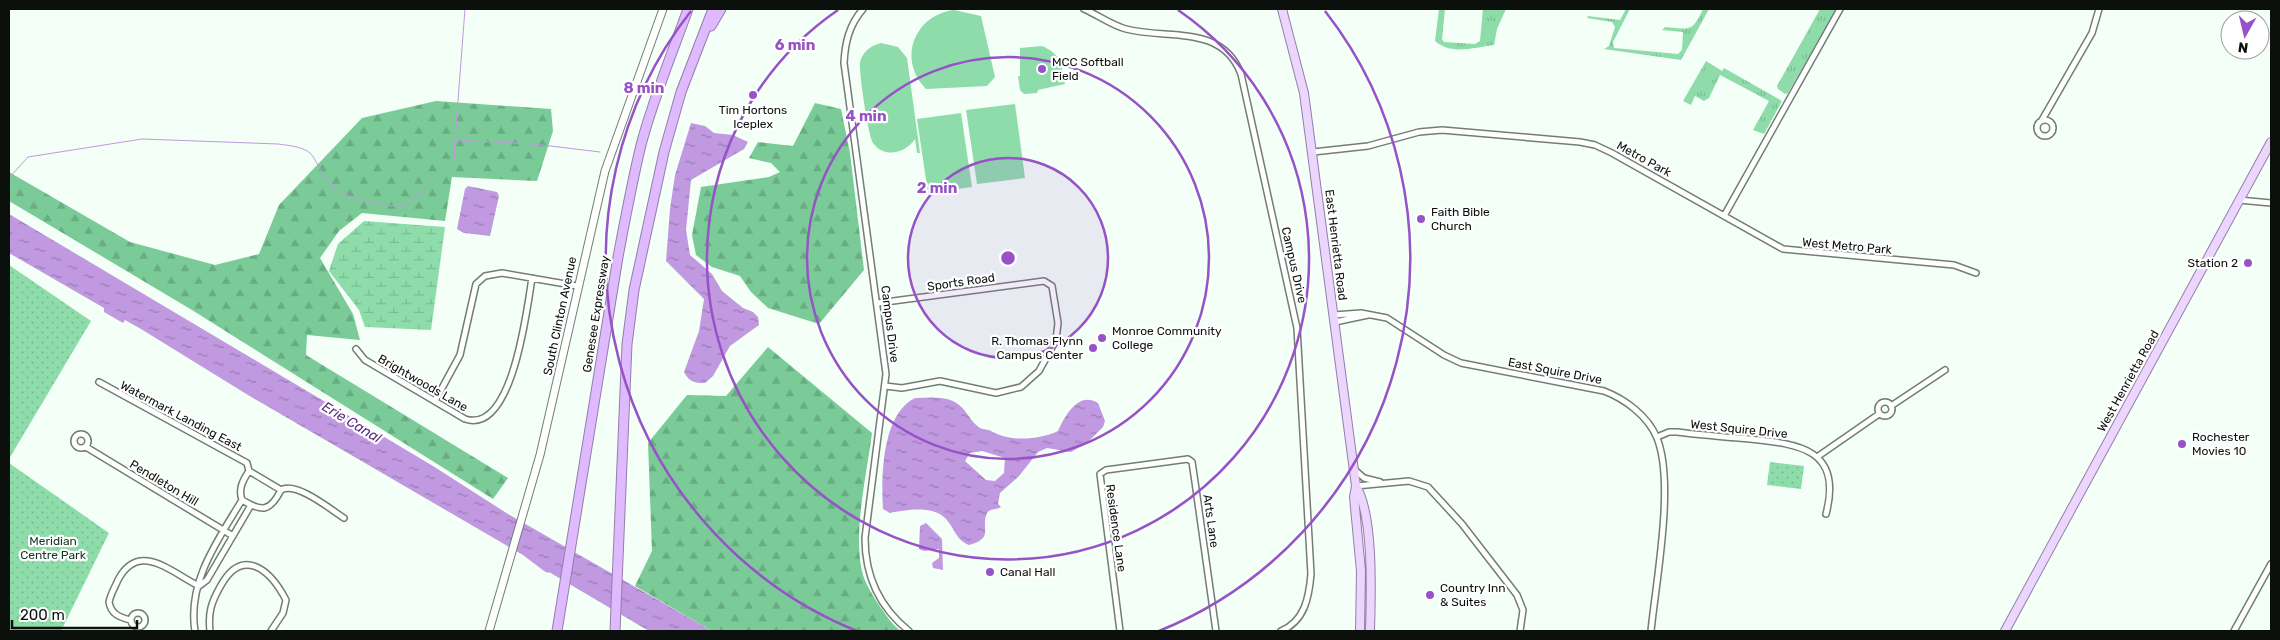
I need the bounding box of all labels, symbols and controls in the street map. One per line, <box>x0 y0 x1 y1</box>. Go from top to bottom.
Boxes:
north arrow <box>2220 10 2270 60</box>
text: 6 min <box>775 36 815 54</box>
text: N <box>2237 38 2249 56</box>
place label: MCC Softball Field <box>1052 55 1124 83</box>
marker: MCC Softball Field <box>1036 63 1048 75</box>
text: 8 min <box>623 79 665 97</box>
marker: Tim Hortons Iceplex <box>747 89 759 101</box>
place label: Tim Hortons Iceplex <box>719 103 787 131</box>
text: 4 min <box>845 107 887 125</box>
street label: Metro Park <box>1614 138 1674 180</box>
text: 2 min <box>917 179 957 197</box>
street label: East Henrietta Road <box>1322 189 1350 301</box>
place label: Faith Bible Church <box>1431 205 1490 233</box>
marker: Faith Bible Church <box>1415 213 1427 225</box>
street label: Campus Drive <box>1278 226 1310 305</box>
street label: West Metro Park <box>1802 235 1893 257</box>
centre of rings <box>999 249 1017 267</box>
street label: Genesee Expressway <box>580 254 612 373</box>
street label: South Clinton Avenue <box>541 255 579 377</box>
place label: Station 2 <box>2188 256 2238 270</box>
marker: Station 2 <box>2242 257 2254 269</box>
street label: Sports Road <box>926 270 996 294</box>
street label: Campus Drive <box>878 285 902 364</box>
place label: Monroe Community College <box>1112 324 1222 352</box>
street label: West Henrietta Road <box>2094 328 2162 434</box>
marker: Monroe Community College <box>1096 332 1108 344</box>
place label: R. Thomas Flynn Campus Center <box>991 334 1083 362</box>
marker: R. Thomas Flynn Campus Center <box>1087 342 1099 354</box>
street label: Brightwoods Lane <box>376 352 471 415</box>
street label: East Squire Drive <box>1507 355 1603 387</box>
street label: Watermark Landing East <box>118 378 244 454</box>
water label: Erie Canal <box>319 398 385 447</box>
street label: West Squire Drive <box>1690 417 1789 441</box>
place label: Rochester Movies 10 <box>2192 430 2250 458</box>
marker: Rochester Movies 10 <box>2176 438 2188 450</box>
street label: Pendleton Hill <box>127 457 201 509</box>
street label: Residence Lane <box>1103 483 1129 573</box>
street label: Arts Lane <box>1200 493 1222 549</box>
park label: Meridian Centre Park <box>20 534 87 562</box>
place label: Canal Hall <box>1000 565 1055 579</box>
marker: Canal Hall <box>984 566 996 578</box>
place label: Country Inn & Suites <box>1440 581 1506 609</box>
marker: Country Inn & Suites <box>1424 589 1436 601</box>
scale bar <box>12 598 138 630</box>
text: 200 m <box>20 606 65 624</box>

